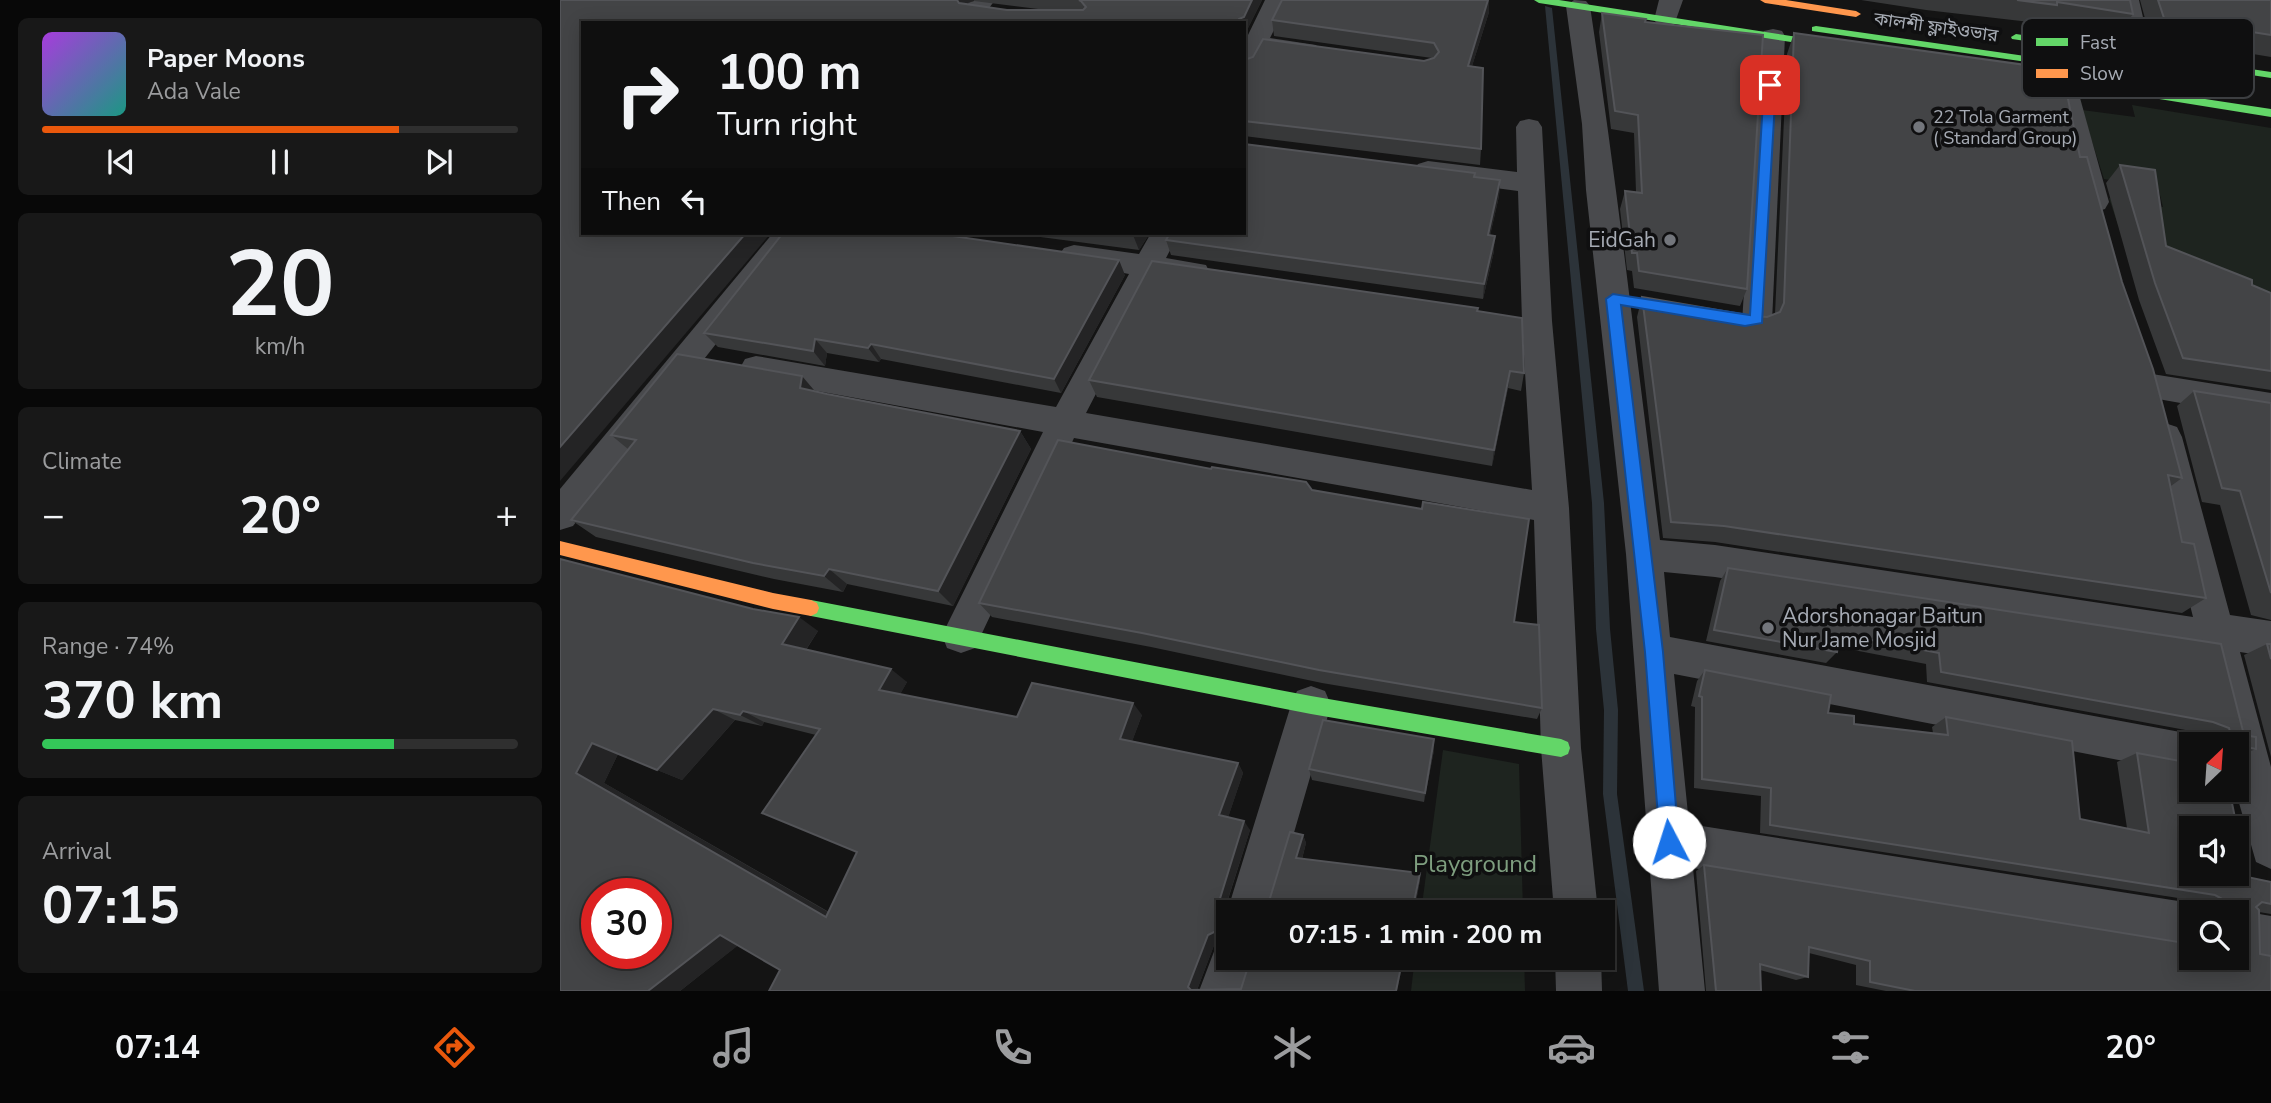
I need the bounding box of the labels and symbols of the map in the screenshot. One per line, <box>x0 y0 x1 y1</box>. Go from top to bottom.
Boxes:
street label: কালশী ফ্লাইওভার <box>1871 6 2000 48</box>
legend <box>2022 18 2254 98</box>
text: Fast <box>2080 30 2116 56</box>
pin <box>1740 55 1800 115</box>
text: Slow <box>2080 61 2124 87</box>
place label: 22 Tola Garment ( Standard Group) <box>1933 105 2077 150</box>
marker: 22 Tola Garment ( Standard Group) <box>1911 119 1927 135</box>
place label: EidGah <box>1588 226 1656 254</box>
marker: EidGah <box>1662 232 1678 248</box>
place label: Adorshonagar Baitun Nur Jame Mosjid <box>1782 602 1983 654</box>
marker: Adorshonagar Baitun Nur Jame Mosjid <box>1760 620 1776 636</box>
north arrow <box>2179 732 2249 802</box>
position arrow <box>1632 805 1706 879</box>
park label: Playground <box>1413 848 1537 880</box>
speed limit sign: 30 <box>581 878 672 969</box>

